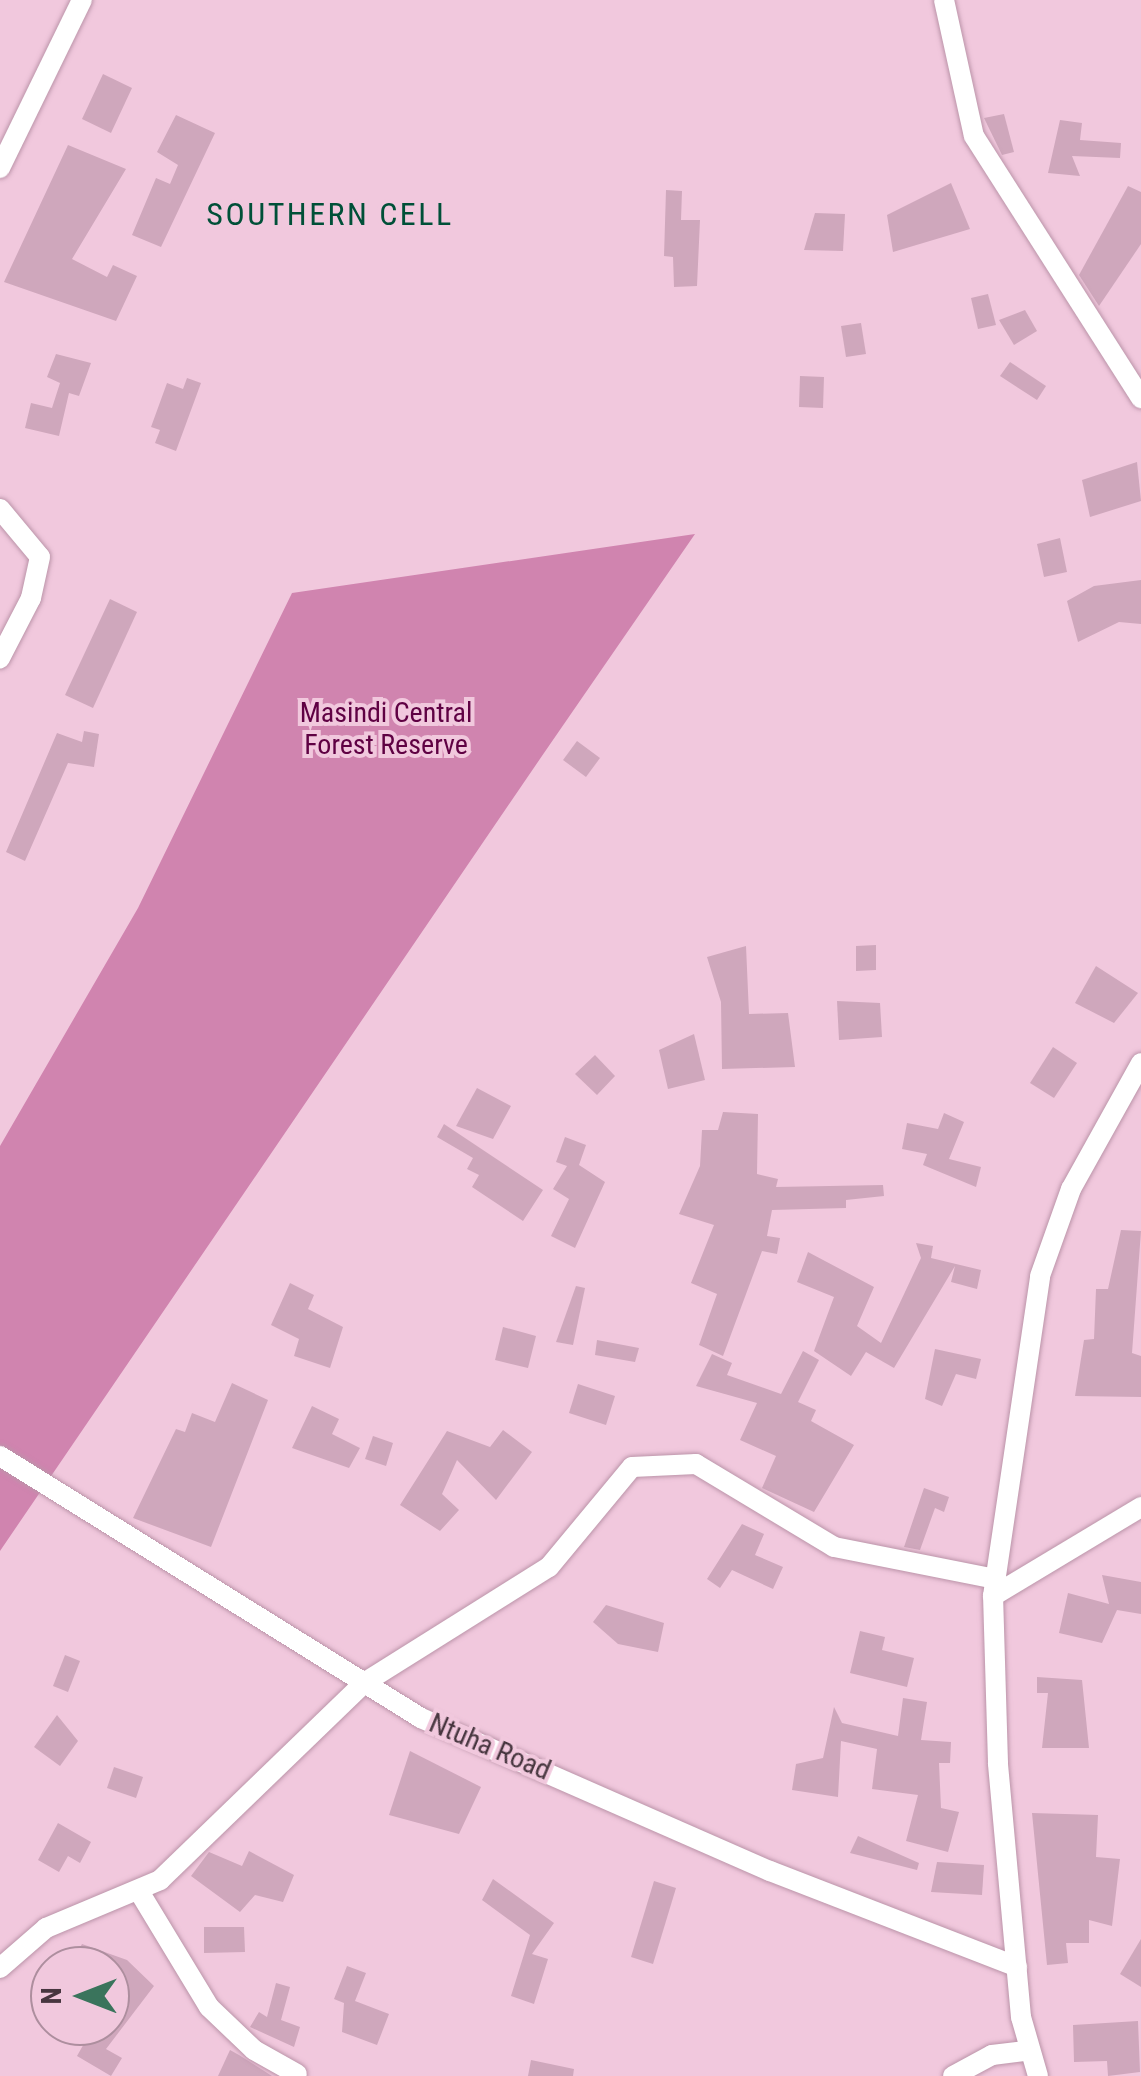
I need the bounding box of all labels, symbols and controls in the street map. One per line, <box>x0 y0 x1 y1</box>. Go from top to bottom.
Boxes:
district label: SOUTHERN CELL <box>206 195 454 233</box>
park label: Masindi Central Forest Reserve <box>300 696 472 762</box>
street label: Ntuha Road <box>424 1706 556 1788</box>
north arrow <box>30 1946 130 2046</box>
text: N <box>35 1987 68 2005</box>

